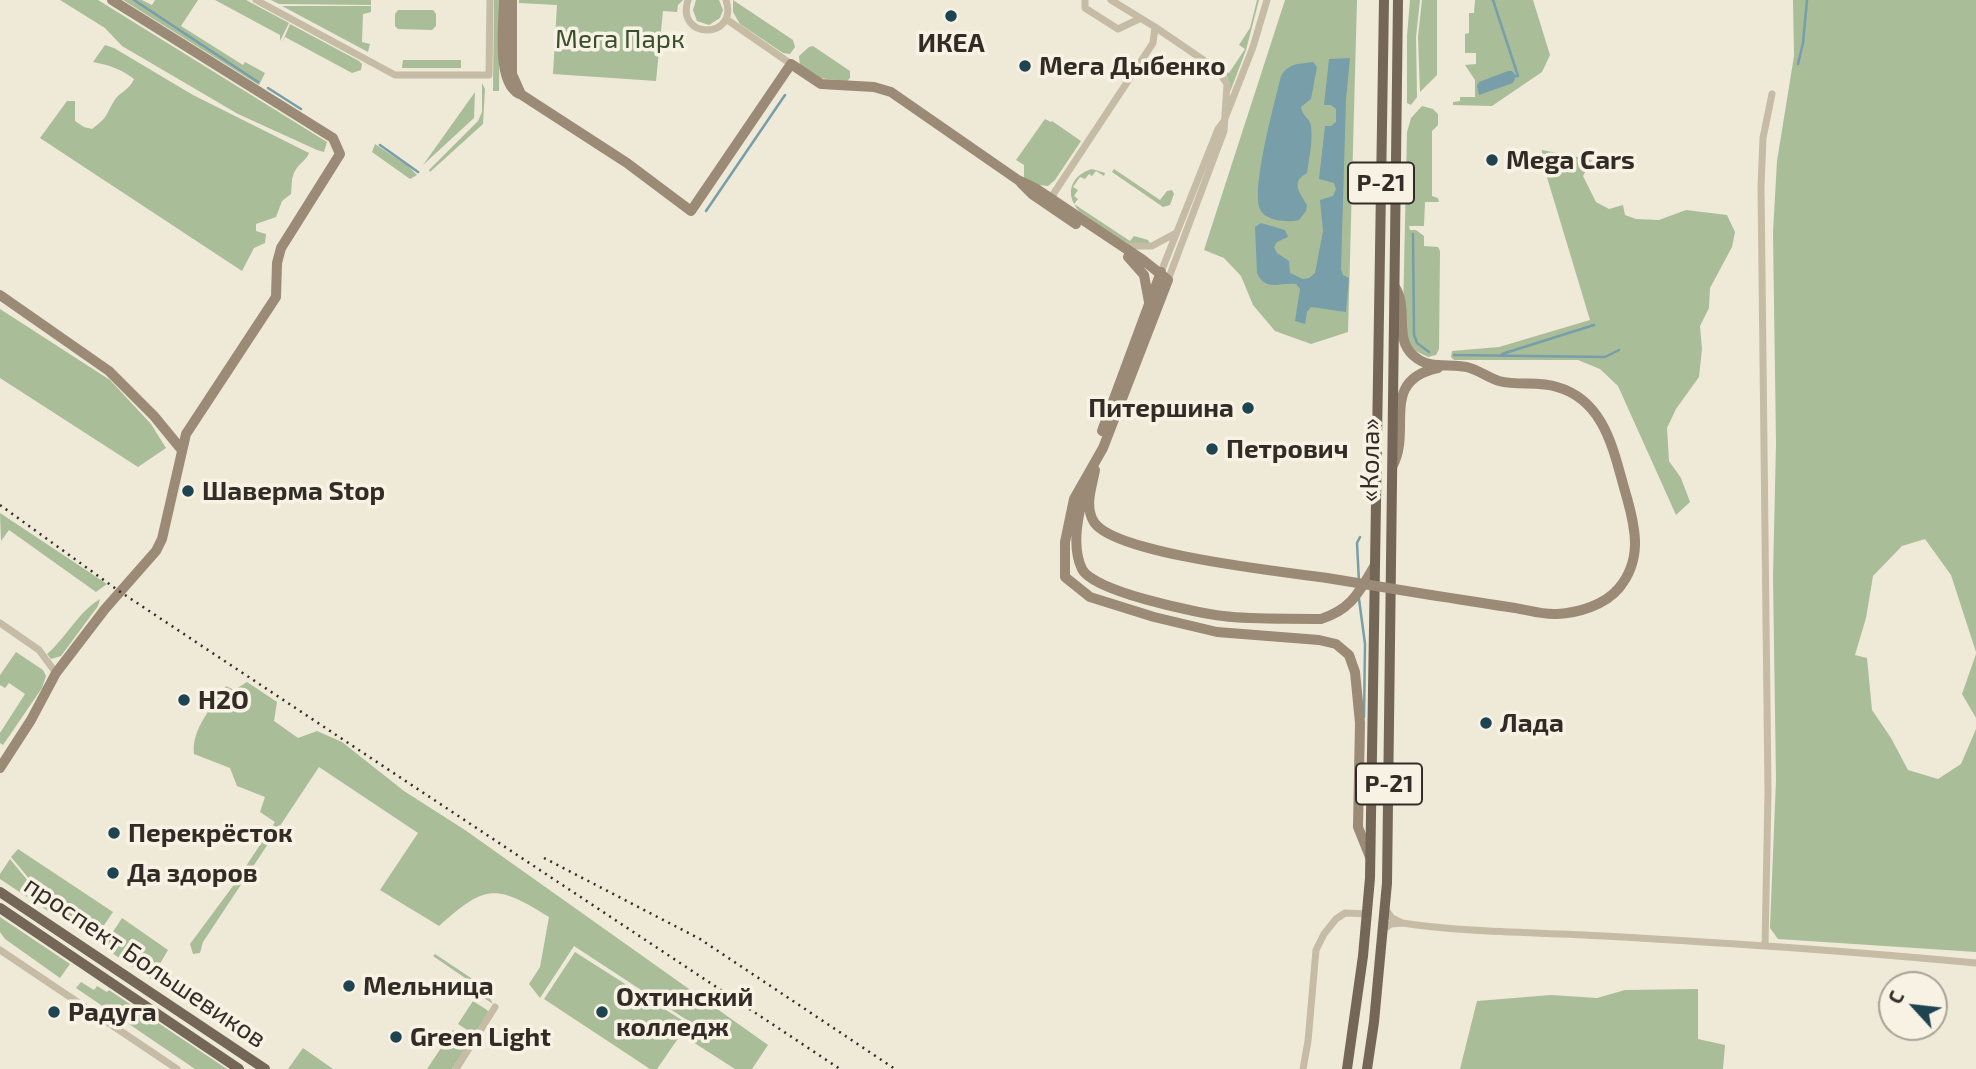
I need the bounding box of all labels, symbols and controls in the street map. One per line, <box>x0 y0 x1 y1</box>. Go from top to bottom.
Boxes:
marker: ИКЕА <box>943 8 959 24</box>
park label: Мега Парк <box>555 23 685 55</box>
place label: ИКЕА <box>917 27 985 59</box>
place label: Мега Дыбенко <box>1039 50 1226 82</box>
marker: Мега Дыбенко <box>1017 58 1033 74</box>
place label: Mega Cars <box>1506 144 1635 176</box>
marker: Mega Cars <box>1484 152 1500 168</box>
road number: Р-21 <box>1348 162 1414 204</box>
place label: Питершина <box>1088 392 1234 424</box>
marker: Питершина <box>1240 400 1256 416</box>
street label: «Кола» <box>1354 418 1386 502</box>
place label: Петрович <box>1226 433 1348 465</box>
marker: Петрович <box>1204 441 1220 457</box>
place label: Шаверма Stop <box>202 475 385 507</box>
marker: Шаверма Stop <box>180 483 196 499</box>
place label: H2O <box>198 684 249 716</box>
marker: H2O <box>176 692 192 708</box>
place label: Лада <box>1500 707 1564 739</box>
marker: Лада <box>1478 715 1494 731</box>
road number: Р-21 <box>1356 764 1422 804</box>
place label: Перекрёсток <box>128 817 293 849</box>
marker: Перекрёсток <box>106 825 122 841</box>
place label: Да здоров <box>127 857 258 889</box>
marker: Да здоров <box>105 865 121 881</box>
street label: проспект Большевиков <box>18 869 272 1055</box>
place label: Мельница <box>363 970 494 1002</box>
north arrow <box>1878 971 1948 1041</box>
marker: Мельница <box>341 978 357 994</box>
place label: Охтинский колледж <box>616 981 753 1042</box>
text: С <box>1883 987 1908 1007</box>
place label: Радуга <box>68 996 157 1028</box>
marker: Радуга <box>46 1004 62 1020</box>
marker: Охтинский колледж <box>594 1004 610 1020</box>
place label: Green Light <box>410 1021 551 1053</box>
marker: Green Light <box>388 1029 404 1045</box>

